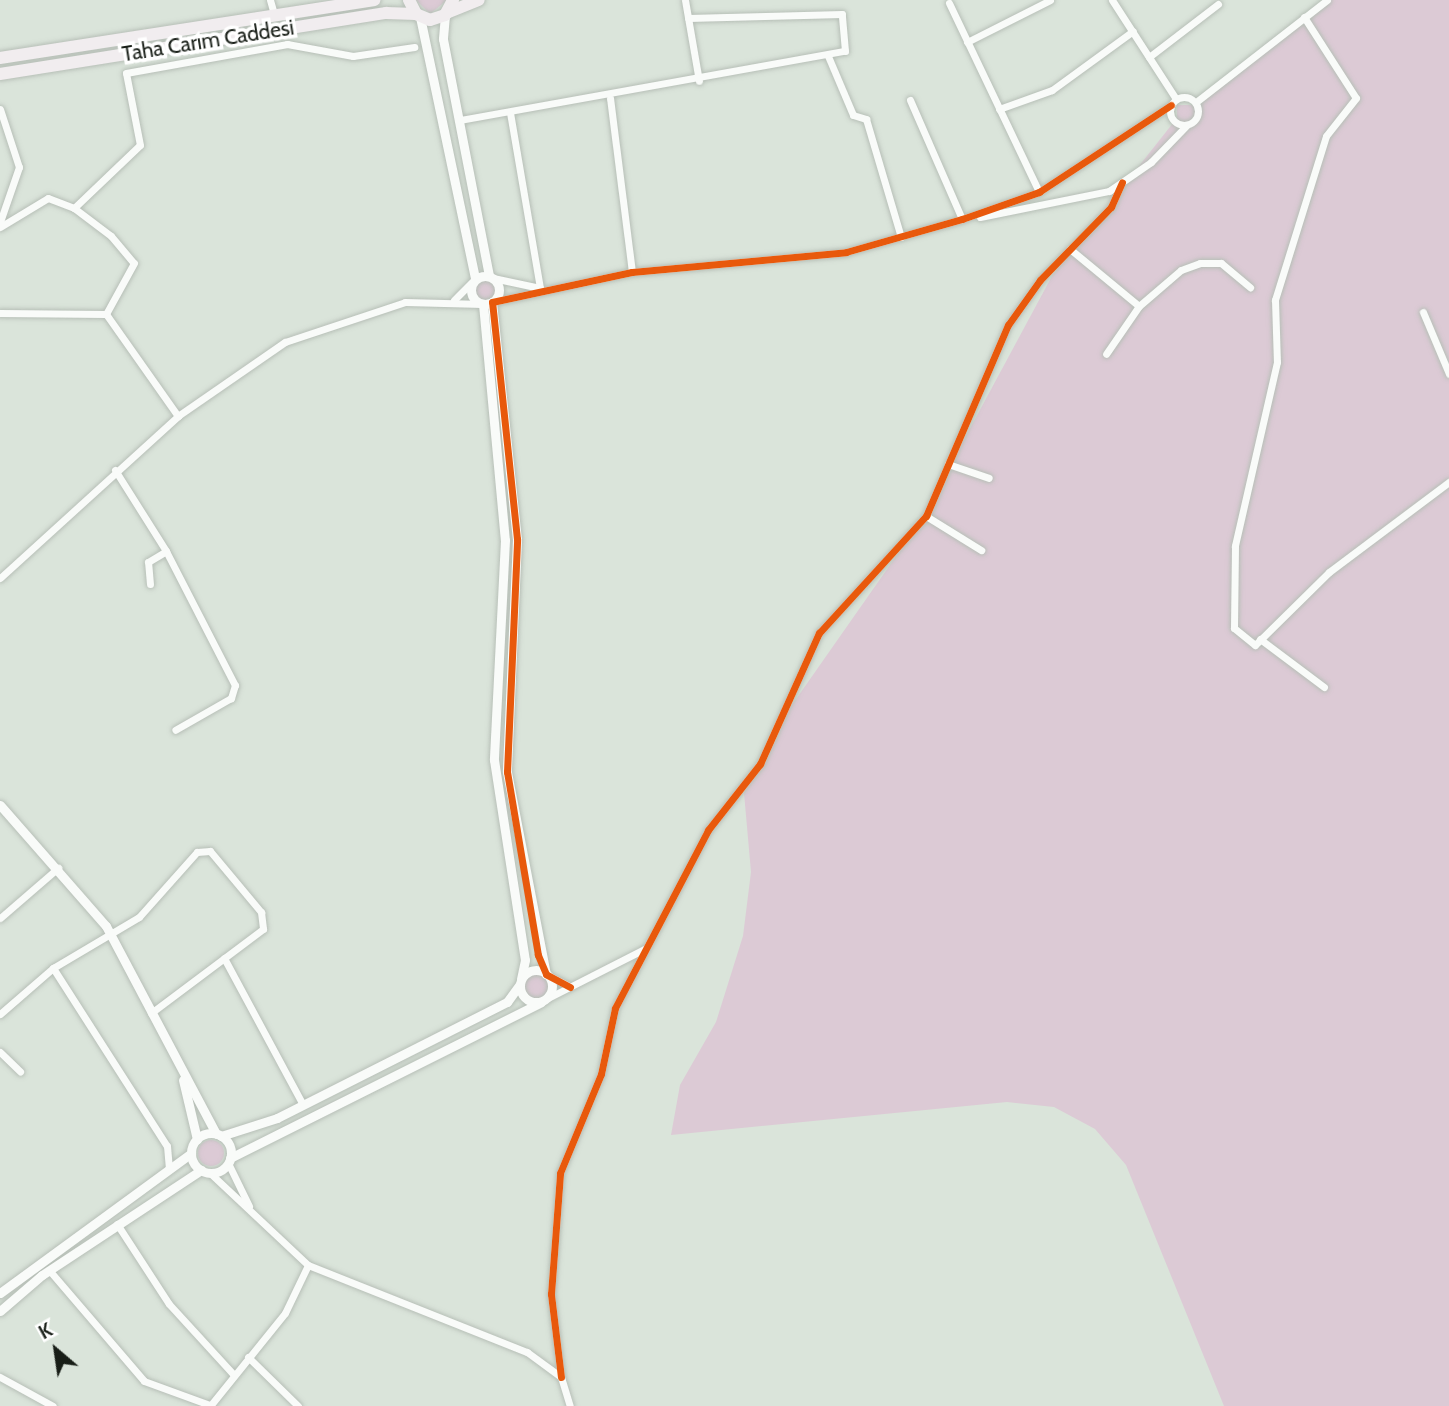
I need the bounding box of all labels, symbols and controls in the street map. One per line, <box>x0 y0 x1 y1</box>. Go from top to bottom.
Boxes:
street label: Taha Carım Caddesi <box>120 15 296 67</box>
north arrow <box>21 1315 91 1385</box>
text: K <box>35 1318 56 1344</box>

